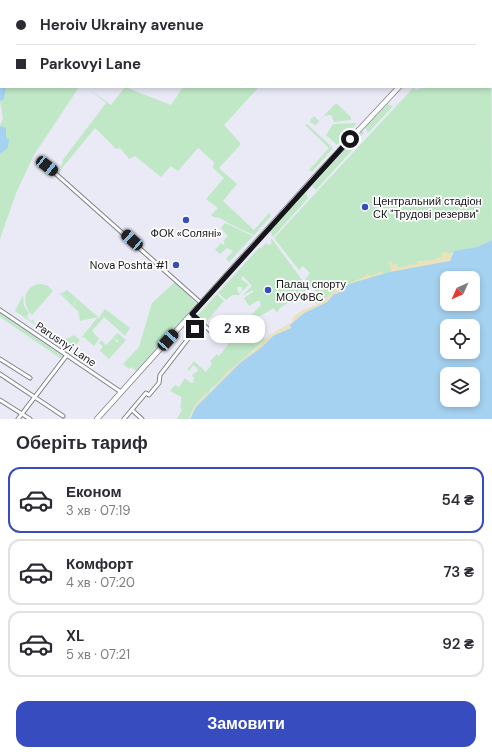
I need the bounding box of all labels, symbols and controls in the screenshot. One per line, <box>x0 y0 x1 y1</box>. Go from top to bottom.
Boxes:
text: Heroiv Ukrainy avenue <box>40 15 204 35</box>
text: Parkovyi Lane <box>40 54 141 74</box>
route start <box>341 130 359 148</box>
car <box>34 154 60 178</box>
place label: Центральний стадіон СК "Трудові резерви" <box>373 194 482 221</box>
marker: Центральний стадіон СК "Трудові резерви" <box>360 202 370 212</box>
marker: ФОК «Соляні» <box>181 215 191 225</box>
place label: ФОК «Соляні» <box>151 226 221 240</box>
car <box>119 228 145 252</box>
place label: Nova Poshta #1 <box>90 258 168 272</box>
marker: Nova Poshta #1 <box>171 260 181 270</box>
north arrow <box>440 271 480 311</box>
map controls <box>440 271 480 407</box>
place label: Палац спорту МОУФВС <box>276 277 346 304</box>
marker: Палац спорту МОУФВС <box>263 285 273 295</box>
callout: 2 хв <box>209 315 265 343</box>
street label: Parusnyi Lane <box>33 319 99 369</box>
button: locate <box>440 319 480 359</box>
route end <box>186 320 204 338</box>
text: 2 хв <box>224 320 250 337</box>
car <box>156 327 180 353</box>
button: layers <box>440 367 480 407</box>
text: Оберіть тариф <box>16 431 148 455</box>
icon: car <box>18 482 54 518</box>
text: Економ <box>66 482 122 502</box>
text: 54 ₴ <box>441 490 474 510</box>
text: 3 хв · 07:19 <box>66 502 131 519</box>
icon: car <box>18 554 54 590</box>
text: Комфорт <box>66 554 133 574</box>
text: 73 ₴ <box>444 562 474 582</box>
text: 4 хв · 07:20 <box>66 574 135 591</box>
icon: car <box>18 626 54 662</box>
text: XL <box>66 626 84 646</box>
text: 92 ₴ <box>442 634 474 654</box>
text: 5 хв · 07:21 <box>66 646 130 663</box>
button: Замовити <box>16 701 476 747</box>

